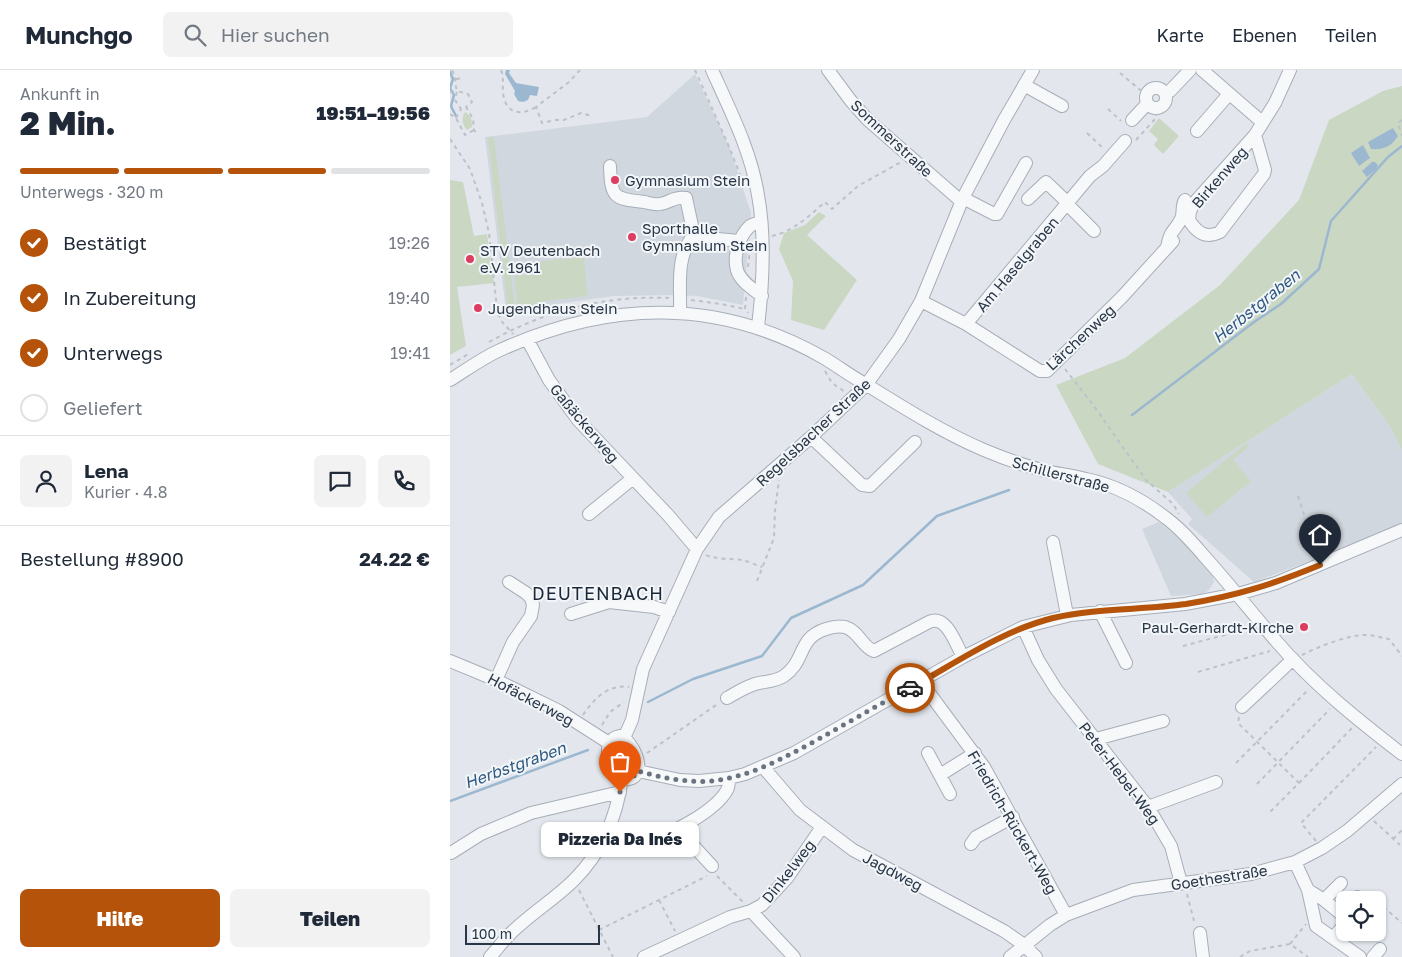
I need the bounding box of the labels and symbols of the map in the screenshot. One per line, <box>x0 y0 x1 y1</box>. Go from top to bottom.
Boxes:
street label: Sommerstraße <box>847 96 937 181</box>
street label: Birkenweg <box>1187 142 1251 212</box>
place label: Gymnasium Stein <box>625 171 750 189</box>
marker: Gymnasium Stein <box>609 174 621 186</box>
street label: Am Haselgraben <box>972 213 1062 315</box>
place label: Sporthalle Gymnasium Stein <box>642 219 767 254</box>
marker: Sporthalle Gymnasium Stein <box>626 231 638 243</box>
place label: STV Deutenbach e.V. 1961 <box>480 241 600 276</box>
marker: STV Deutenbach e.V. 1961 <box>464 253 476 265</box>
water label: Herbstgraben <box>1208 264 1305 347</box>
place label: Jugendhaus Stein <box>488 299 618 317</box>
street label: Lärchenweg <box>1042 300 1118 374</box>
marker: Jugendhaus Stein <box>472 302 484 314</box>
street label: Regelsbacher Straße <box>752 374 874 490</box>
street label: Gaßäckerweg <box>547 380 623 466</box>
street label: Schillerstraße <box>1010 452 1112 496</box>
pin <box>1299 514 1341 565</box>
district label: DEUTENBACH <box>532 582 664 604</box>
place label: Paul-Gerhardt-Kirche <box>1142 618 1294 636</box>
marker: Paul-Gerhardt-Kirche <box>1298 621 1310 633</box>
courier <box>885 663 935 713</box>
street label: Hofäckerweg <box>485 669 577 729</box>
street label: Peter-Hebel-Weg <box>1076 718 1164 828</box>
water label: Herbstgraben <box>462 737 569 793</box>
pin <box>599 741 641 792</box>
street label: Friedrich-Rückert-Weg <box>964 747 1062 897</box>
callout: Pizzeria Da Inés <box>541 822 699 857</box>
street label: Dinkelweg <box>758 836 818 906</box>
street label: Jagdweg <box>860 848 926 894</box>
street label: Goethestraße <box>1169 860 1269 894</box>
scale bar <box>465 922 600 945</box>

